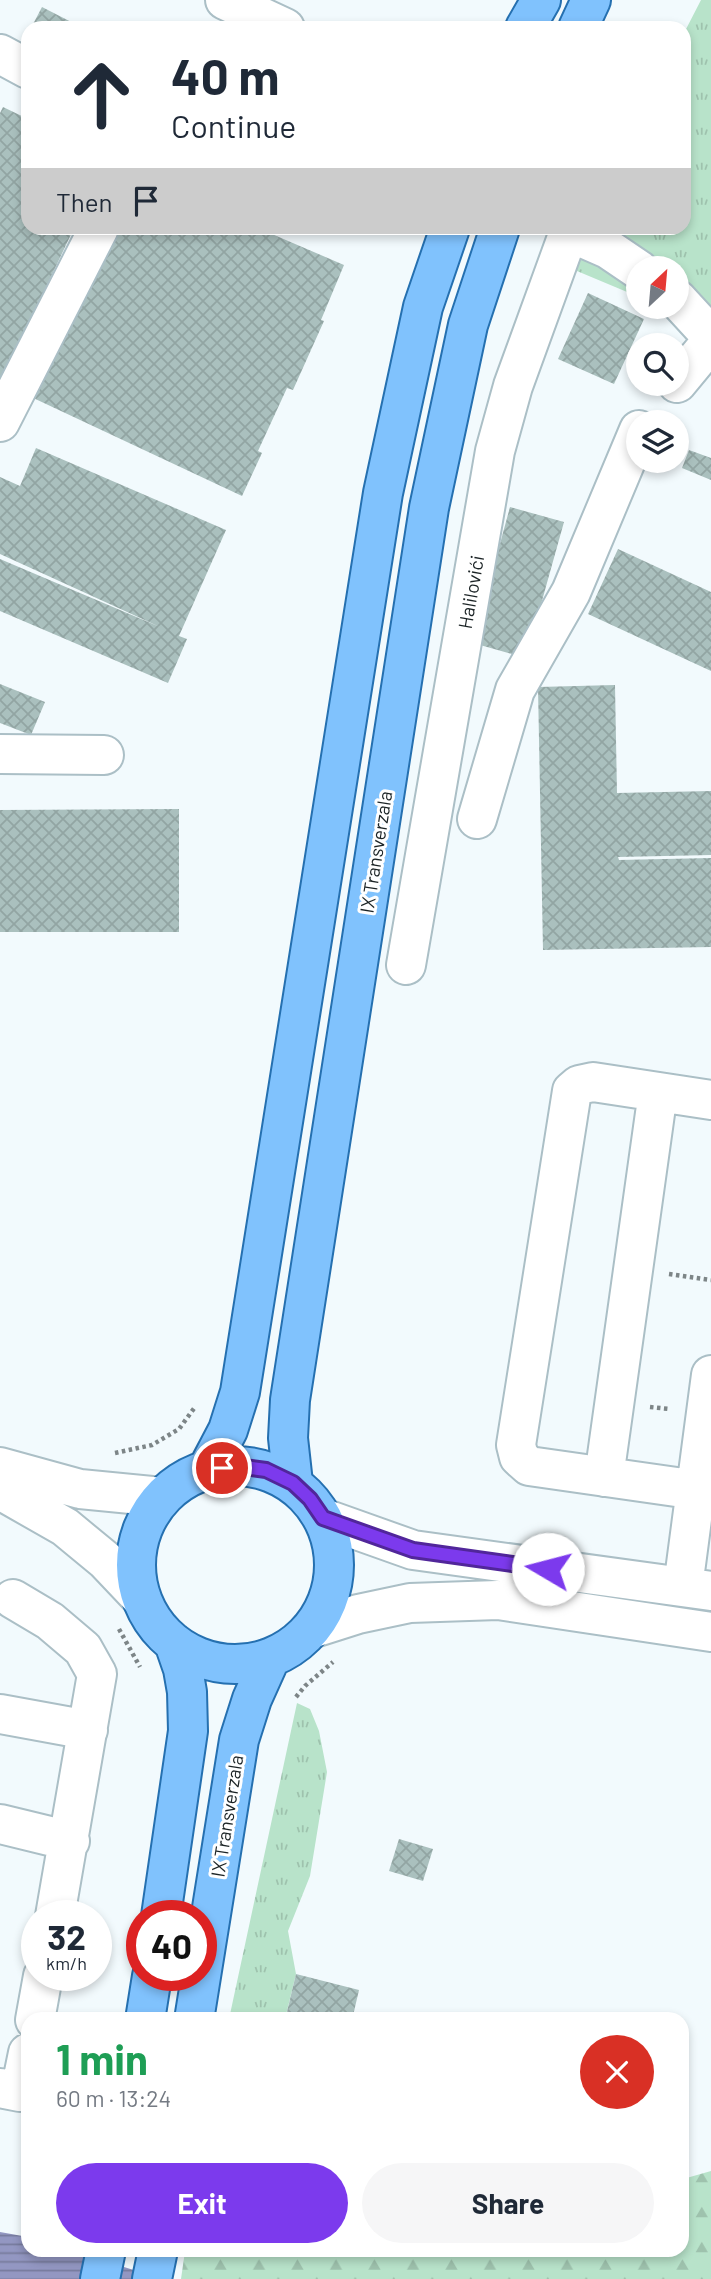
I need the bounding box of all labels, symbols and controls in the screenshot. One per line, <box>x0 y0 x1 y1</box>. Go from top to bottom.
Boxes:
text: 40 m <box>171 46 279 105</box>
icon: ahead <box>56 49 147 140</box>
text: Continue <box>171 106 296 144</box>
icon: arrive <box>127 182 165 220</box>
text: Then <box>56 186 113 217</box>
north arrow <box>626 256 690 318</box>
map controls <box>626 256 689 473</box>
button: search <box>626 333 689 396</box>
button: layers <box>626 410 689 473</box>
street label: Halilovići <box>453 553 488 630</box>
street label: IX Transverzala <box>355 789 396 915</box>
pin <box>192 1438 252 1498</box>
icon: arrive <box>203 1449 241 1487</box>
position arrow <box>511 1532 585 1606</box>
street label: IX Transverzala <box>206 1753 247 1879</box>
speed limit sign: 40 <box>126 1900 217 1991</box>
text: 32 <box>47 1915 86 1957</box>
text: km/h <box>46 1952 87 1974</box>
text: 1 min <box>56 2033 148 2083</box>
button: close <box>580 2035 654 2109</box>
text: 60 m · 13:24 <box>56 2084 171 2112</box>
button: Exit <box>56 2163 348 2243</box>
button: Share <box>362 2163 654 2243</box>

